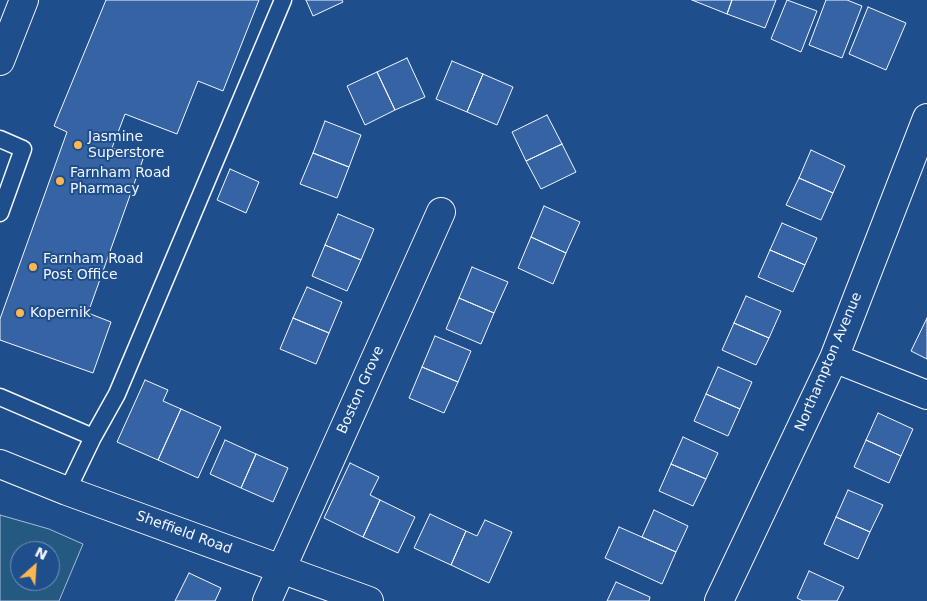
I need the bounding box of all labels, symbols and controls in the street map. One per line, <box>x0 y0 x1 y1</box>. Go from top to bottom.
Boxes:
place label: Jasmine Superstore <box>88 129 164 162</box>
marker: Jasmine Superstore <box>72 139 84 151</box>
place label: Farnham Road Pharmacy <box>70 165 170 198</box>
marker: Farnham Road Pharmacy <box>54 175 66 187</box>
place label: Farnham Road Post Office <box>43 251 143 284</box>
marker: Farnham Road Post Office <box>27 261 39 273</box>
street label: Northampton Avenue <box>792 290 866 434</box>
place label: Kopernik <box>30 305 91 321</box>
marker: Kopernik <box>14 307 26 319</box>
street label: Boston Grove <box>334 343 388 437</box>
street label: Sheffield Road <box>134 508 234 558</box>
north arrow <box>10 541 60 591</box>
text: N <box>32 544 50 563</box>

